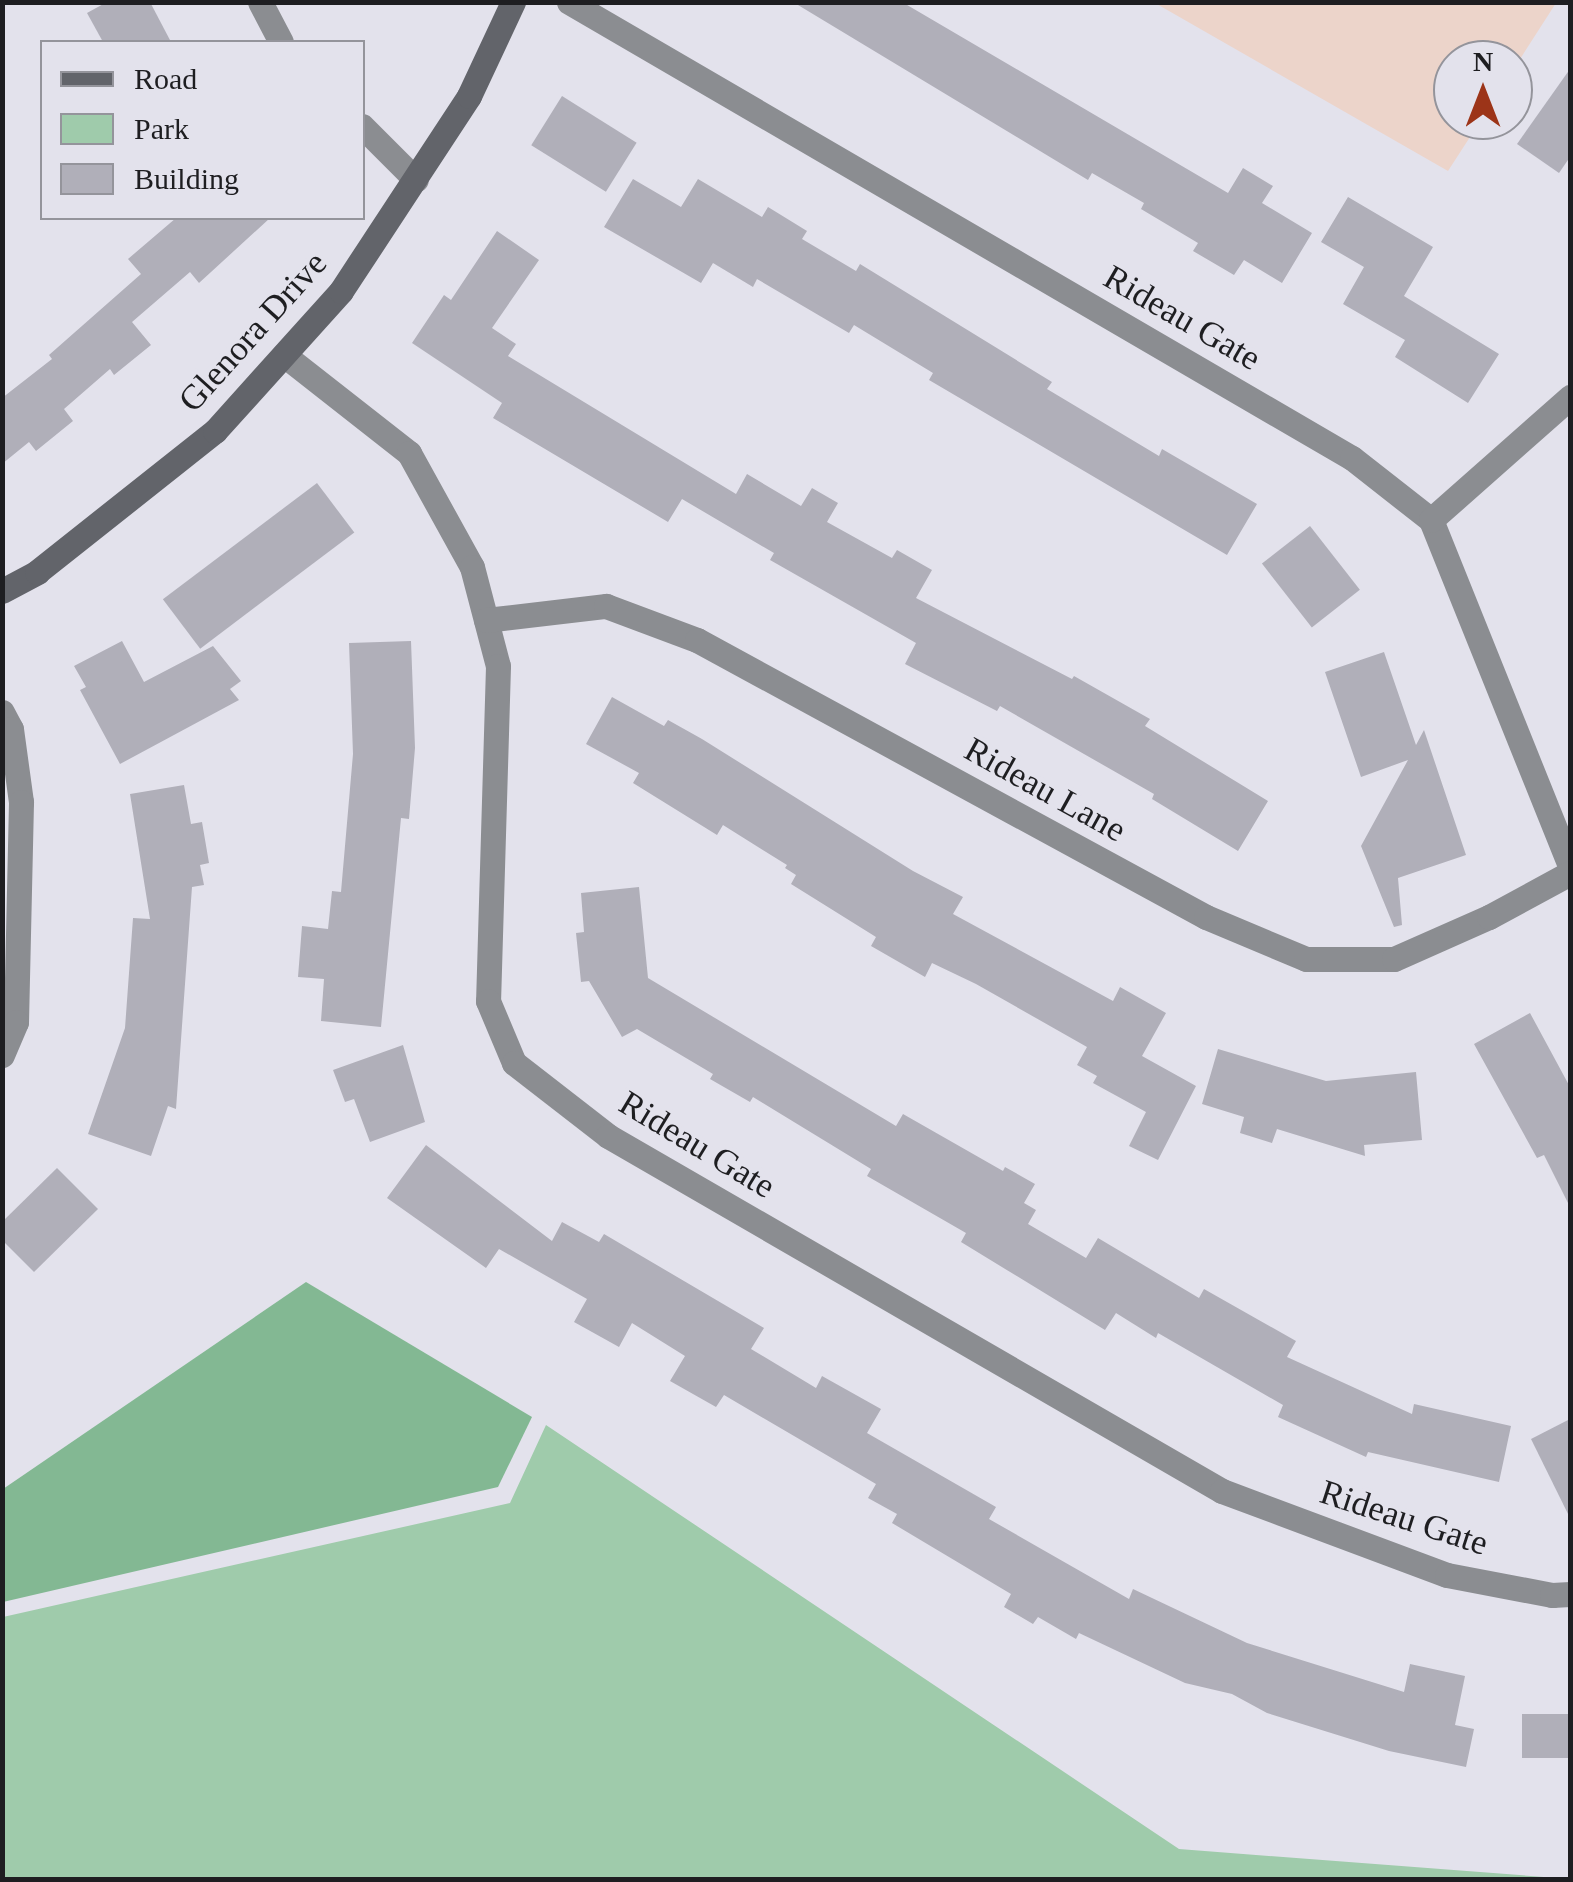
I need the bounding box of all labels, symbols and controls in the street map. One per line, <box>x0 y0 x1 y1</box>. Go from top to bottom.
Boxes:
legend <box>40 40 365 220</box>
north arrow <box>1433 40 1533 140</box>
text: N <box>1473 46 1493 77</box>
text: Road <box>134 62 197 95</box>
text: Park <box>134 112 189 145</box>
text: Building <box>134 162 239 195</box>
street label: Glenora Drive <box>170 243 336 421</box>
street label: Rideau Gate <box>1096 256 1268 380</box>
street label: Rideau Lane <box>957 729 1133 851</box>
street label: Rideau Gate <box>612 1082 782 1208</box>
street label: Rideau Gate <box>1315 1471 1493 1565</box>

